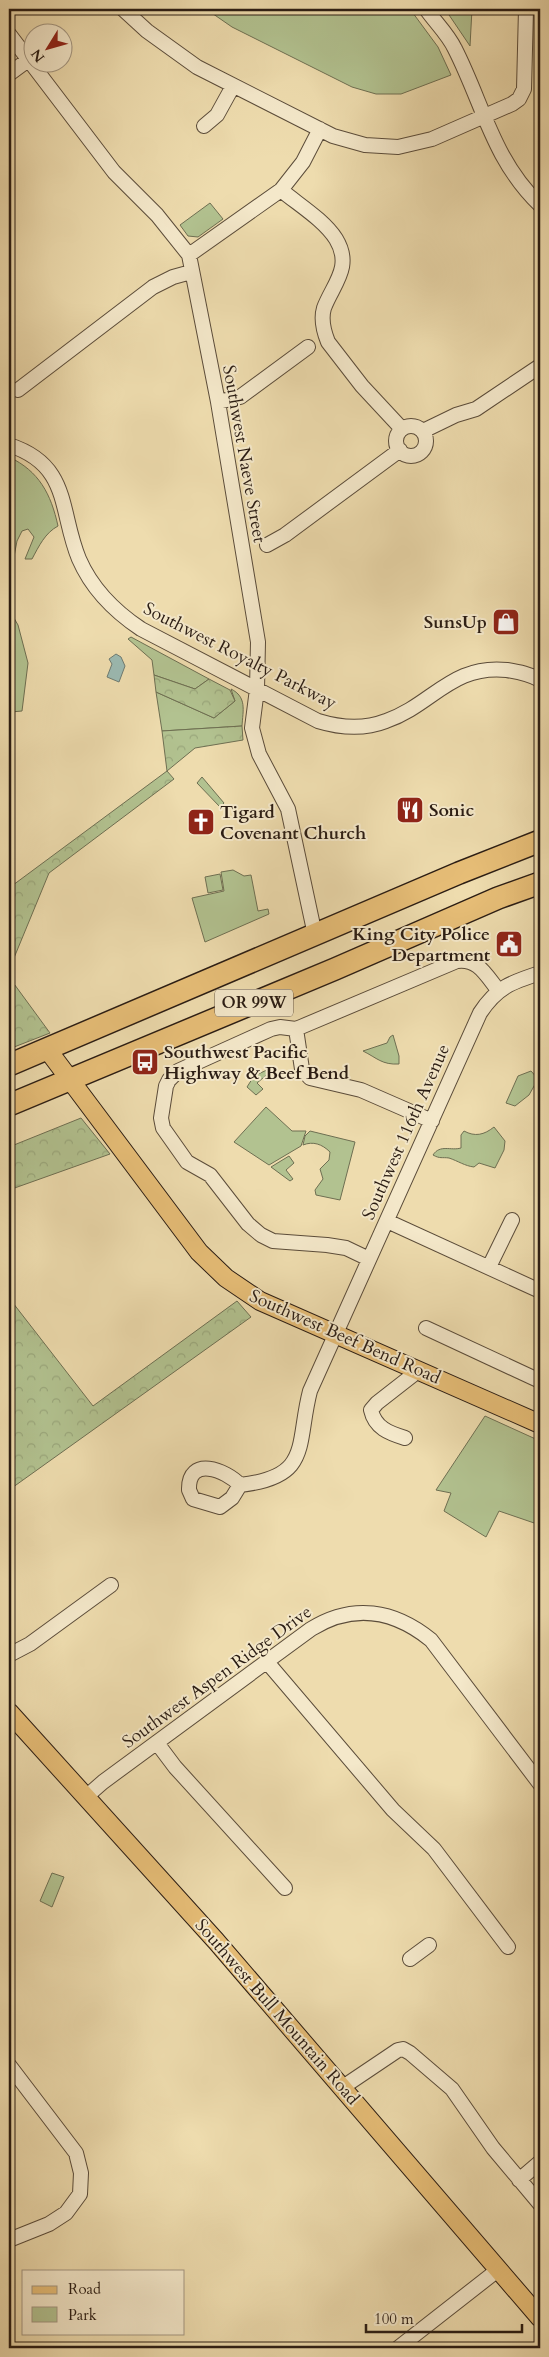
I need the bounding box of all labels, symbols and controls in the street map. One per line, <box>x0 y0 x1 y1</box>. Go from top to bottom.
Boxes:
north arrow <box>22 22 72 72</box>
text: N <box>27 45 49 66</box>
street label: Southwest Naeve Street <box>216 363 272 545</box>
street label: Southwest Royalty Parkway <box>139 596 341 716</box>
shop icon: SunsUp <box>491 607 521 637</box>
place label: SunsUp <box>424 610 487 635</box>
restaurant icon: Sonic <box>395 795 425 825</box>
place label: Sonic <box>429 798 475 823</box>
place label: Tigard Covenant Church <box>220 800 366 846</box>
church icon: Tigard Covenant Church <box>186 807 216 837</box>
place label: King City Police Department <box>352 922 491 968</box>
public building icon: King City Police Department <box>494 929 524 959</box>
road number: OR 99W <box>215 990 293 1016</box>
place label: Southwest Pacific Highway & Beef Bend <box>164 1040 350 1086</box>
street label: Southwest 116th Avenue <box>356 1040 456 1224</box>
bus stop icon: Southwest Pacific Highway & Beef Bend <box>130 1047 160 1077</box>
street label: Southwest Beef Bend Road <box>245 1284 445 1391</box>
street label: Southwest Aspen Ridge Drive <box>117 1600 317 1754</box>
street label: Southwest Bull Mountain Road <box>189 1913 365 2111</box>
legend <box>22 2270 185 2334</box>
text: Road <box>68 2279 101 2299</box>
scale bar <box>366 2302 523 2334</box>
text: Park <box>68 2305 97 2325</box>
text: 100 m <box>374 2309 414 2329</box>

